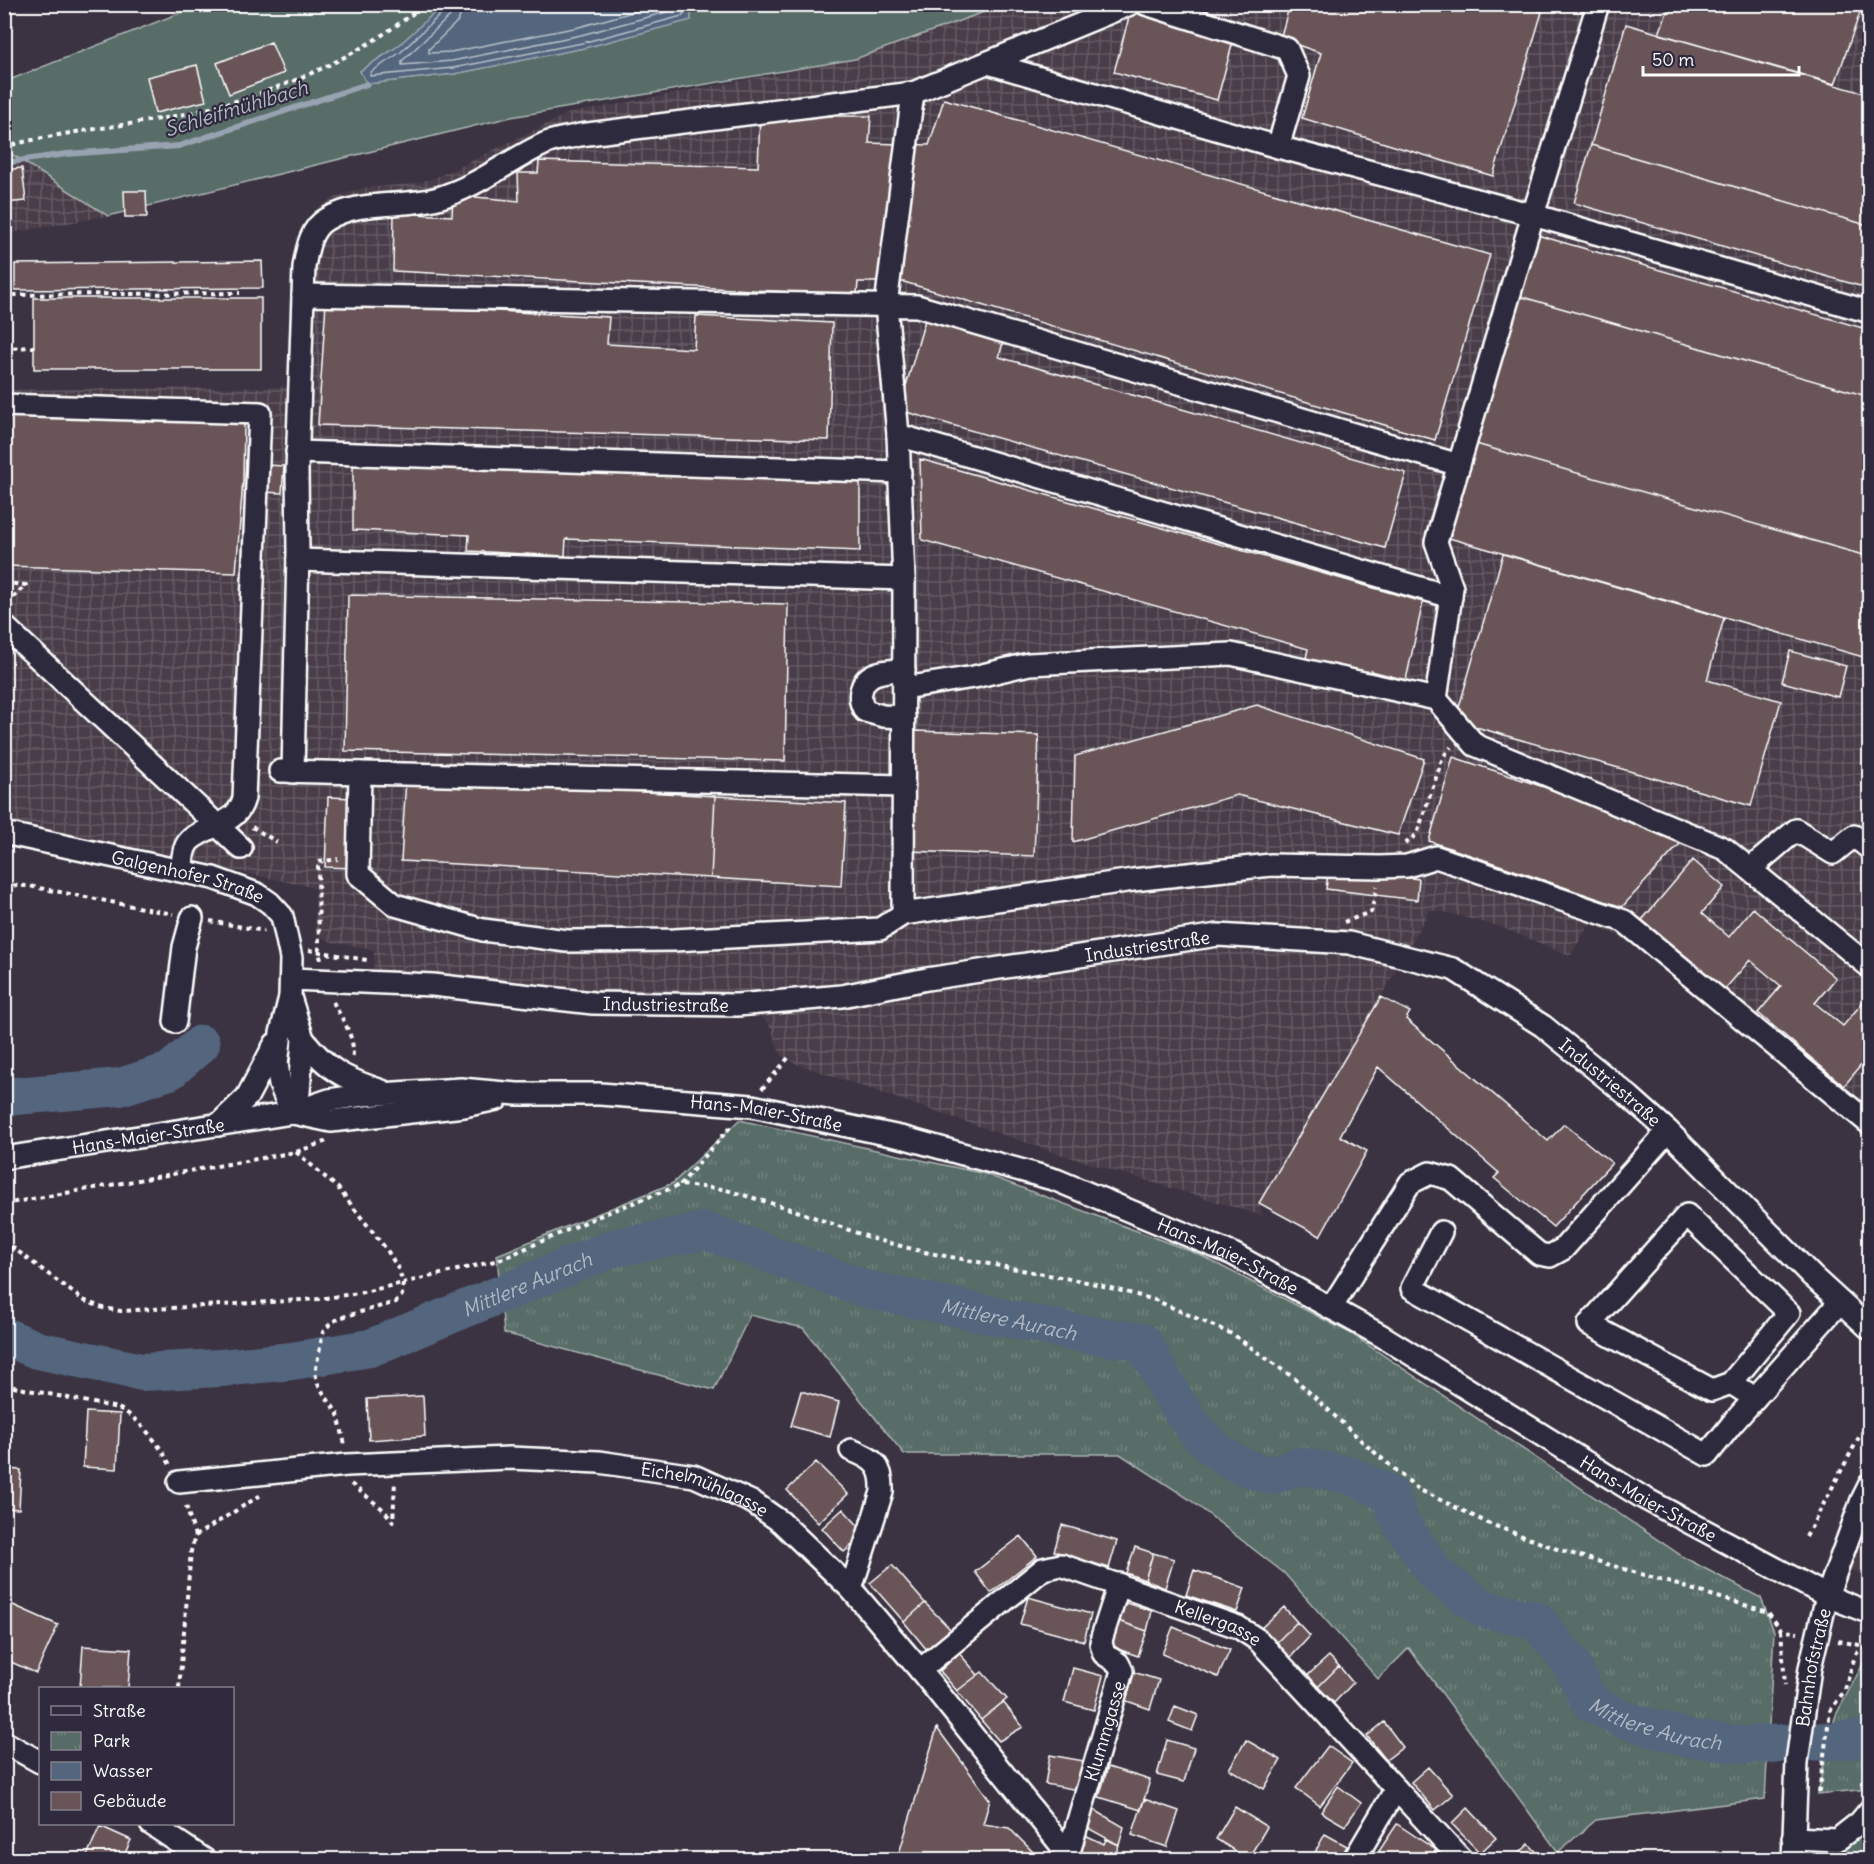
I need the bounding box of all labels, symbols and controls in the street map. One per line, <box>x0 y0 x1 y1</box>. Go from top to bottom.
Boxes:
scale bar <box>1643 39 1799 77</box>
text: 50 m <box>1652 48 1694 71</box>
water label: Schleifmühlbach <box>161 74 311 142</box>
street label: Galgenhofer Straße <box>109 845 269 908</box>
street label: Industriestraße <box>1083 925 1211 966</box>
street label: Industriestraße <box>603 992 729 1016</box>
street label: Industriestraße <box>1555 1033 1666 1131</box>
street label: Hans-Maier-Straße <box>689 1090 845 1136</box>
street label: Hans-Maier-Straße <box>70 1112 226 1159</box>
street label: Hans-Maier-Straße <box>1154 1212 1303 1299</box>
water label: Mittlere Aurach <box>458 1246 596 1321</box>
water label: Mittlere Aurach <box>939 1292 1079 1345</box>
street label: Hans-Maier-Straße <box>1576 1450 1721 1546</box>
street label: Eichelmühlgasse <box>639 1457 773 1521</box>
street label: Kellergasse <box>1172 1594 1266 1651</box>
street label: Bahnhofstraße <box>1791 1606 1835 1728</box>
street label: Klummgasse <box>1079 1678 1130 1784</box>
legend <box>39 1687 234 1825</box>
water label: Mittlere Aurach <box>1585 1691 1723 1754</box>
text: Straße <box>93 1699 146 1722</box>
text: Park <box>93 1729 130 1752</box>
text: Wasser <box>93 1759 153 1782</box>
text: Gebäude <box>93 1789 166 1812</box>

